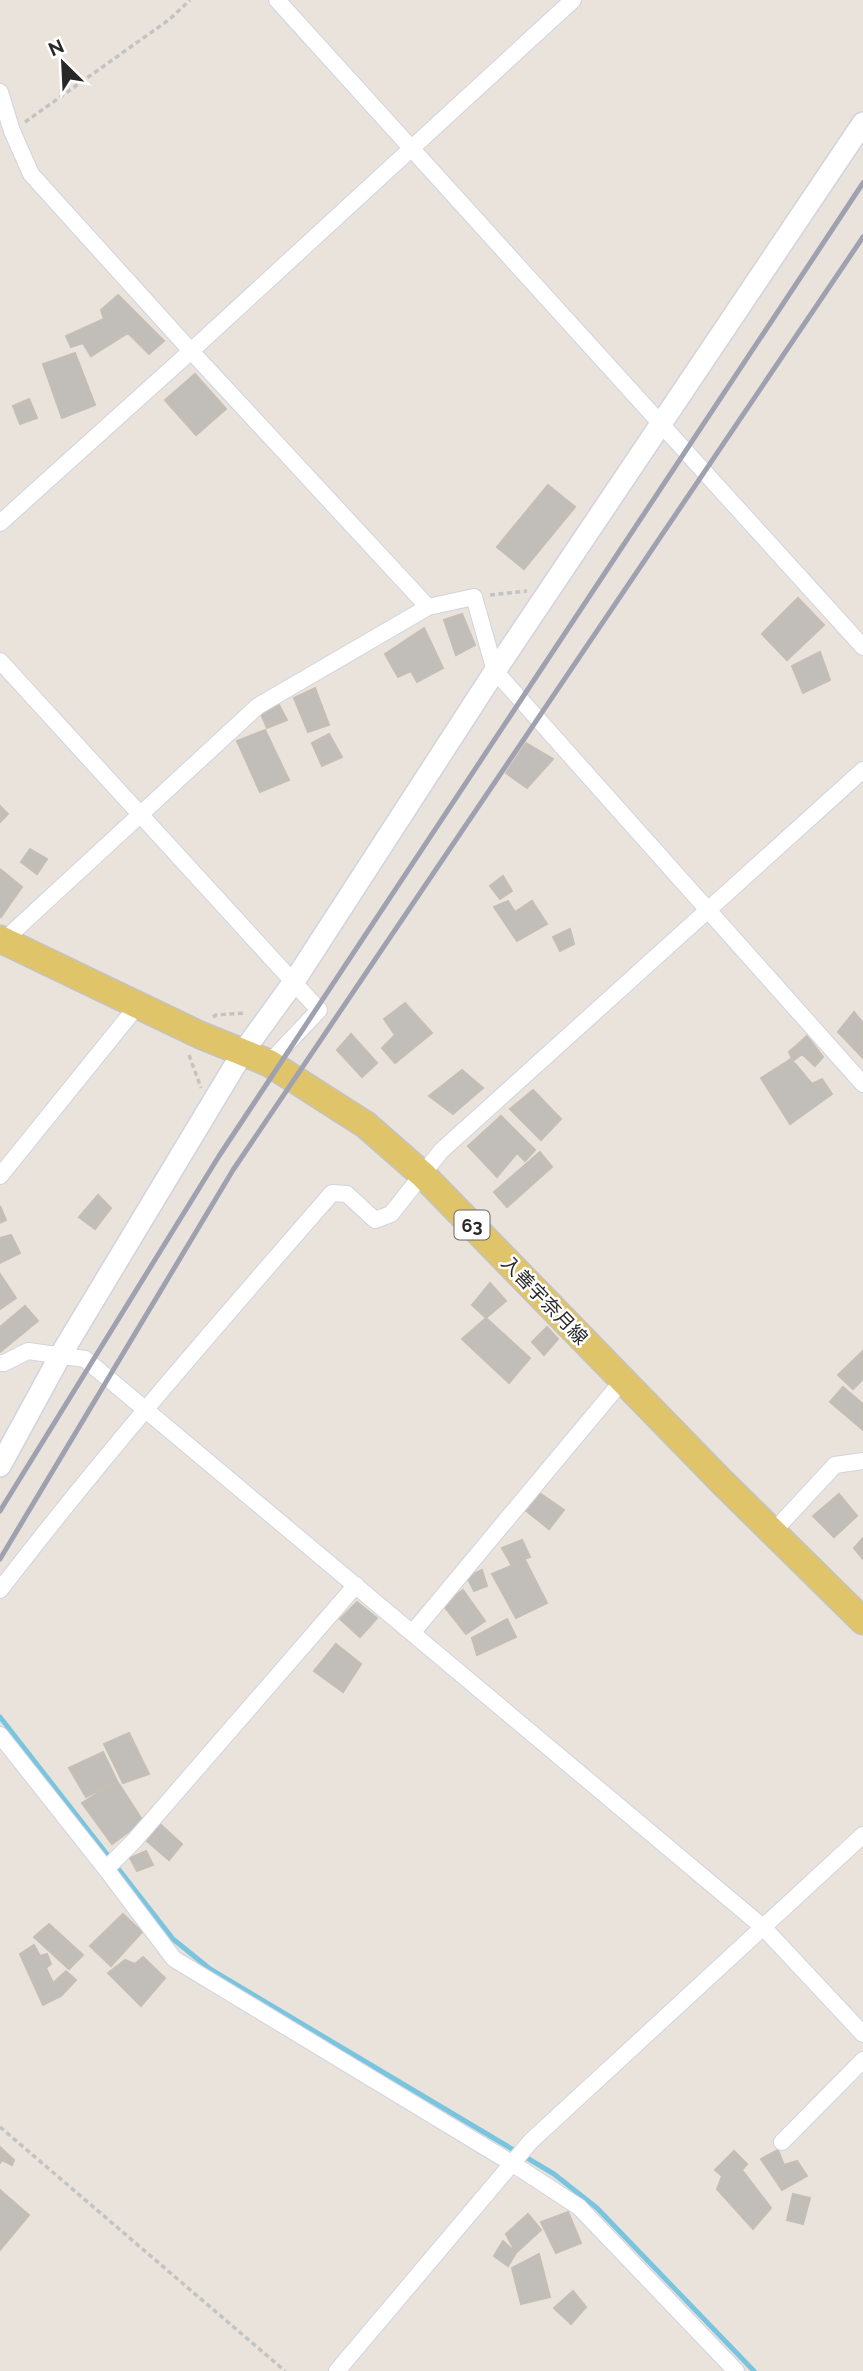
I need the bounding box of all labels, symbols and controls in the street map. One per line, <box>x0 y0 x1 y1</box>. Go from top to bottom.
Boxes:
north arrow <box>28 28 98 98</box>
text: N <box>45 34 67 60</box>
road number: 63 <box>454 1210 490 1240</box>
street label: 入善宇奈月線 <box>497 1251 593 1349</box>

